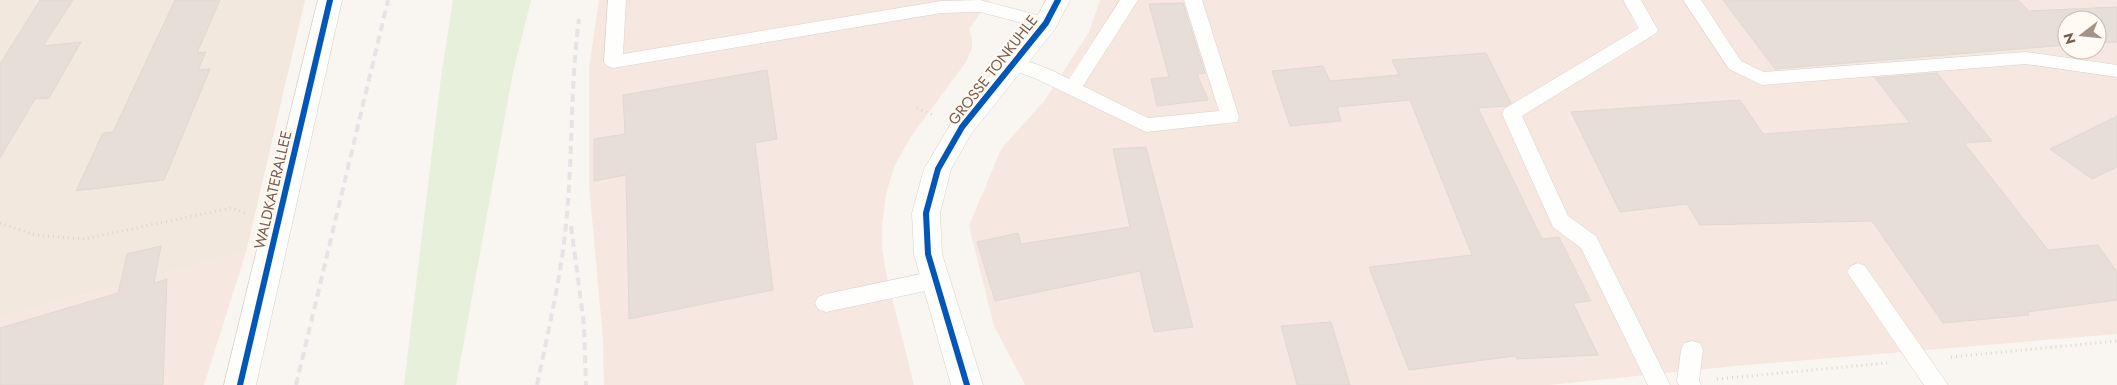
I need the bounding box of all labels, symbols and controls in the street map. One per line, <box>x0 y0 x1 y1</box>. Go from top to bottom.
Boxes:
street label: GROSSE TONKUHLE <box>943 10 1043 130</box>
north arrow <box>2057 10 2107 60</box>
text: N <box>2058 30 2081 47</box>
street label: WALDKATERALLEE <box>249 129 297 251</box>

